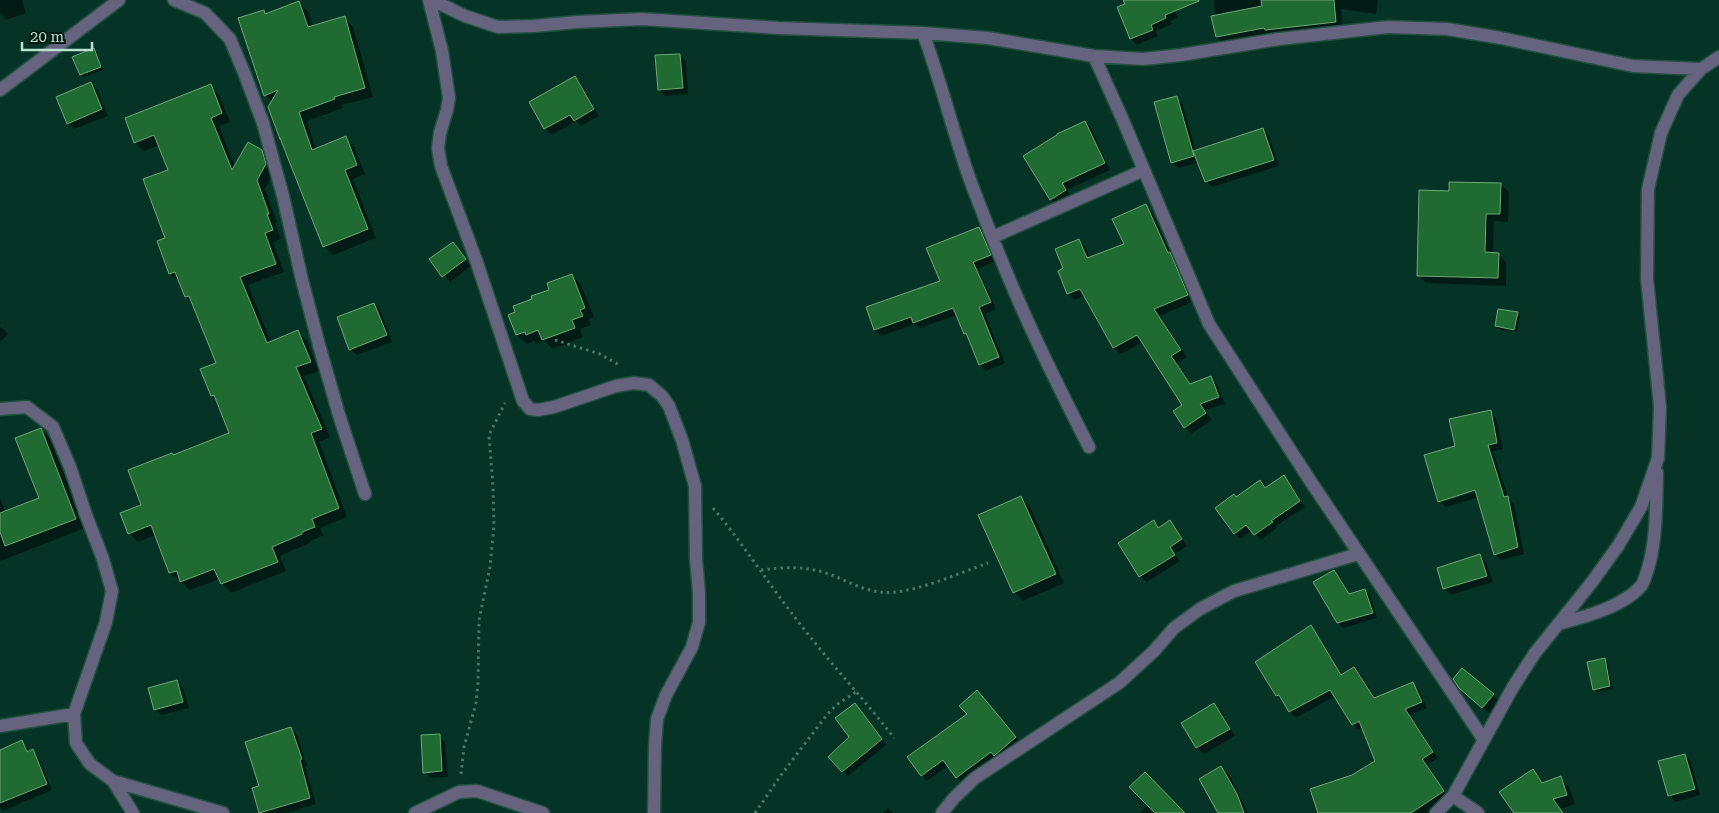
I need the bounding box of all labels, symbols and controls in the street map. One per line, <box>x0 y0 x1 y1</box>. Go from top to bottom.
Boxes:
scale bar <box>22 20 92 52</box>
text: 20 m <box>30 28 65 46</box>

